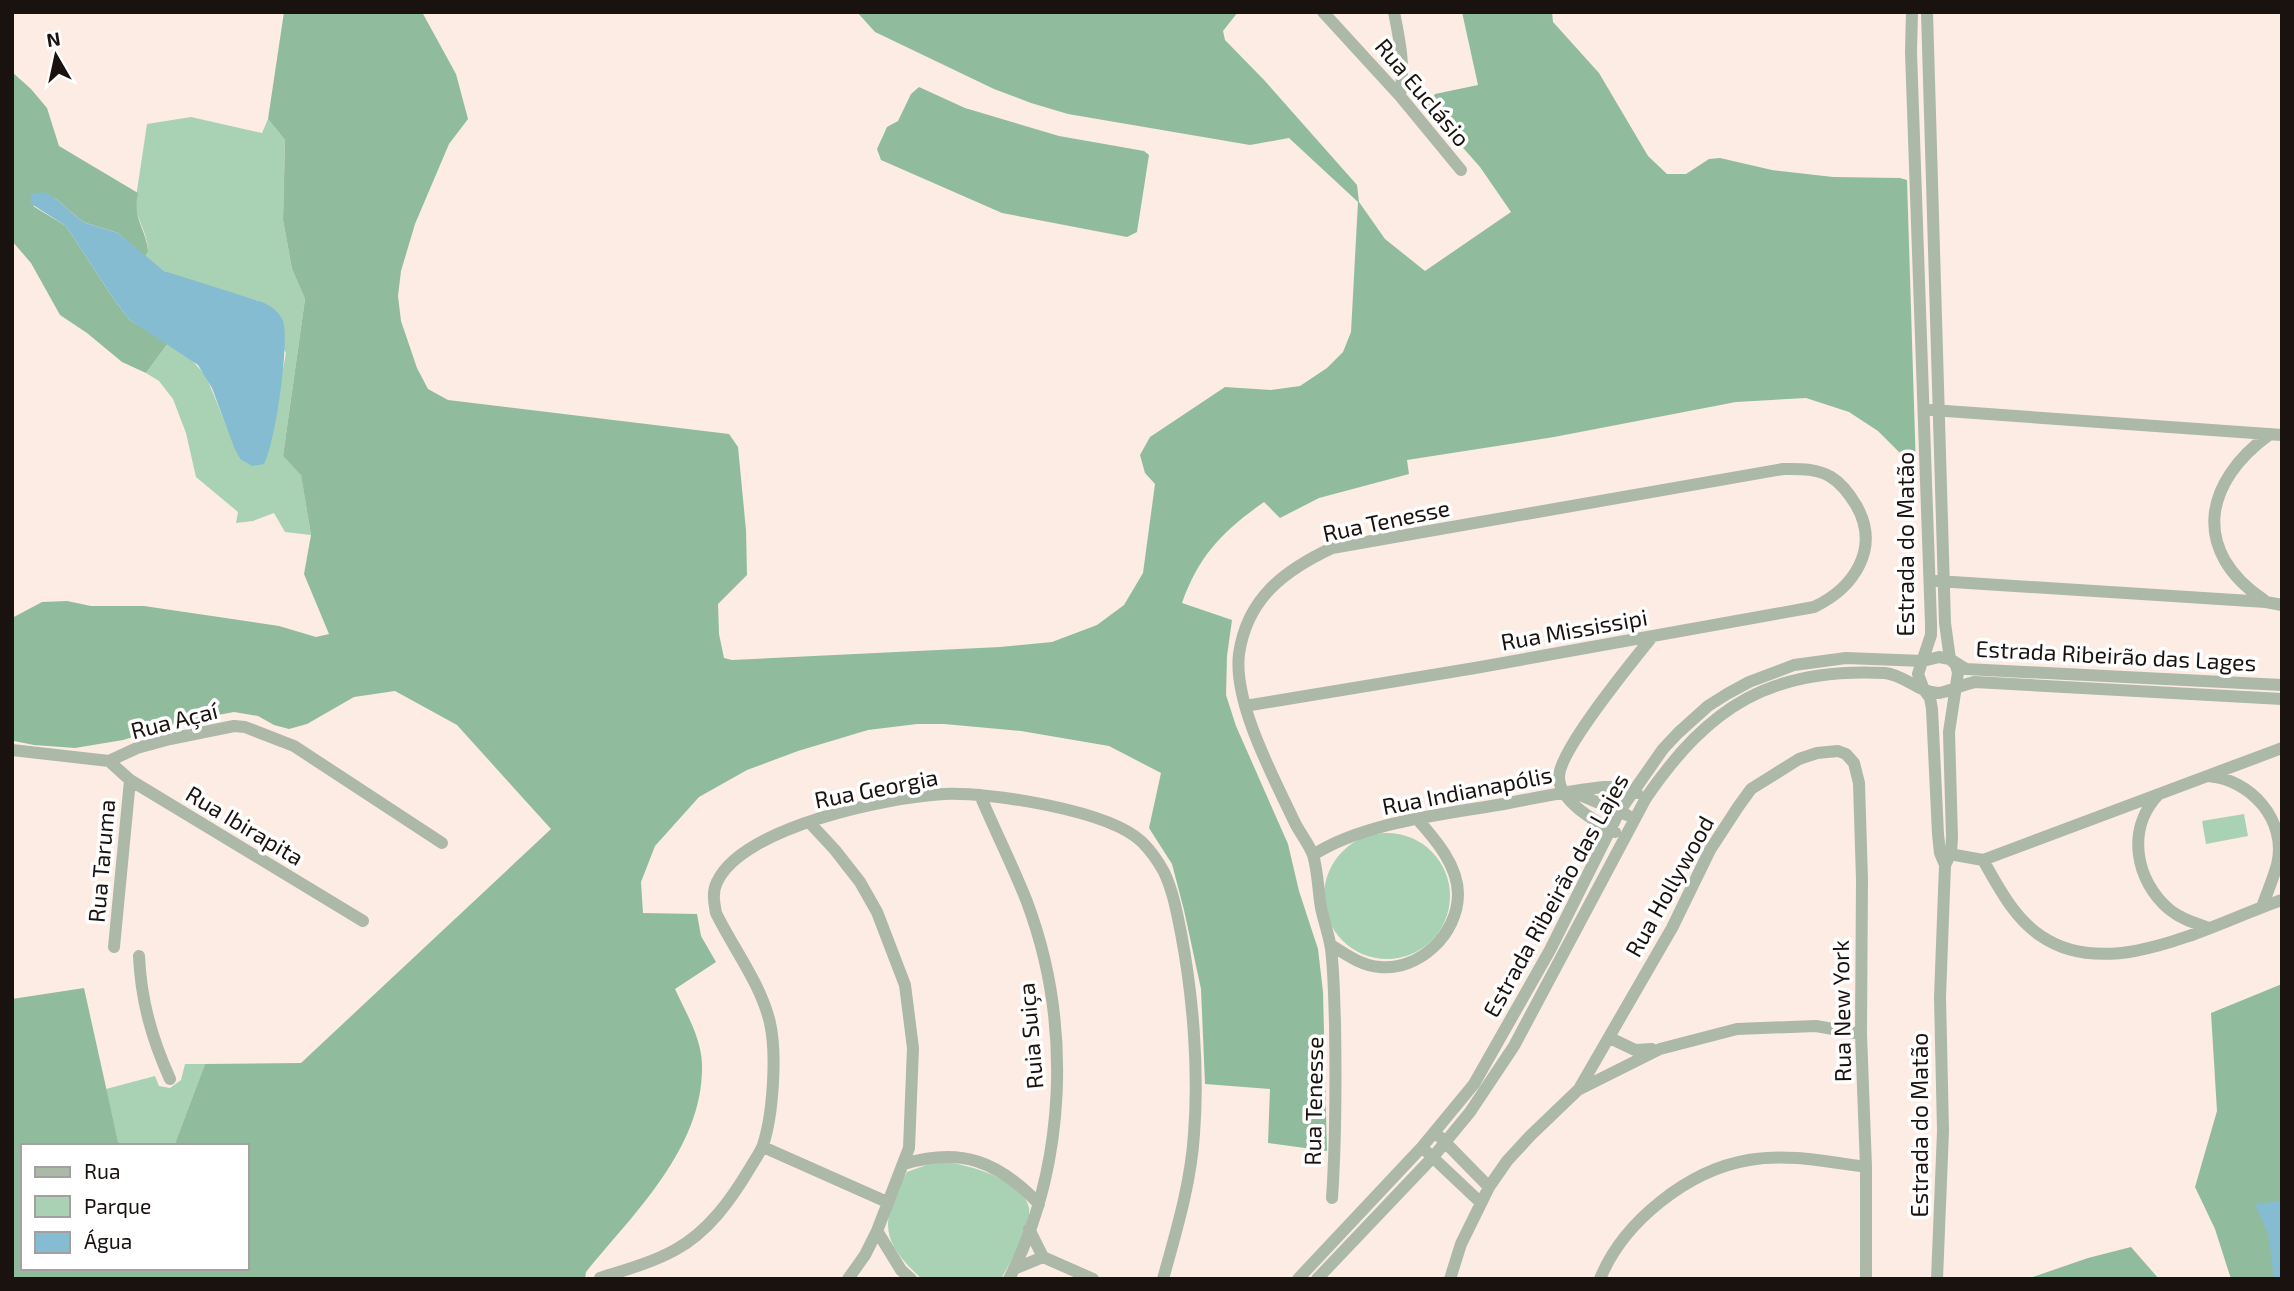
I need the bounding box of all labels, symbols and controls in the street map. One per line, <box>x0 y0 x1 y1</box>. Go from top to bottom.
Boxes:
north arrow <box>21 21 91 91</box>
text: N <box>45 26 62 51</box>
street label: Rua Euclásio <box>1370 32 1476 152</box>
street label: Estrada do Matão <box>1891 452 1919 636</box>
street label: Rua Tenesse <box>1320 493 1452 547</box>
street label: Rua Mississipi <box>1499 602 1649 656</box>
street label: Estrada Ribeirão das Lages <box>1975 634 2257 676</box>
street label: Rua Açaí <box>128 695 222 745</box>
street label: Rua Indianapólis <box>1380 760 1554 820</box>
street label: Rua Georgia <box>812 762 940 814</box>
street label: Estrada Ribeirão das Lajes <box>1476 768 1634 1022</box>
street label: Rua Ibirapita <box>181 779 309 871</box>
street label: Rua Taruma <box>82 798 120 924</box>
street label: Rua Hollywood <box>1619 811 1719 961</box>
street label: Rua New York <box>1826 939 1856 1082</box>
street label: Ruia Suiça <box>1011 982 1050 1090</box>
street label: Estrada do Matão <box>1905 1033 1933 1217</box>
street label: Rua Tenesse <box>1298 1036 1328 1166</box>
legend <box>21 1144 248 1270</box>
text: Rua <box>84 1158 120 1183</box>
text: Parque <box>84 1193 151 1218</box>
text: Água <box>84 1228 132 1253</box>

